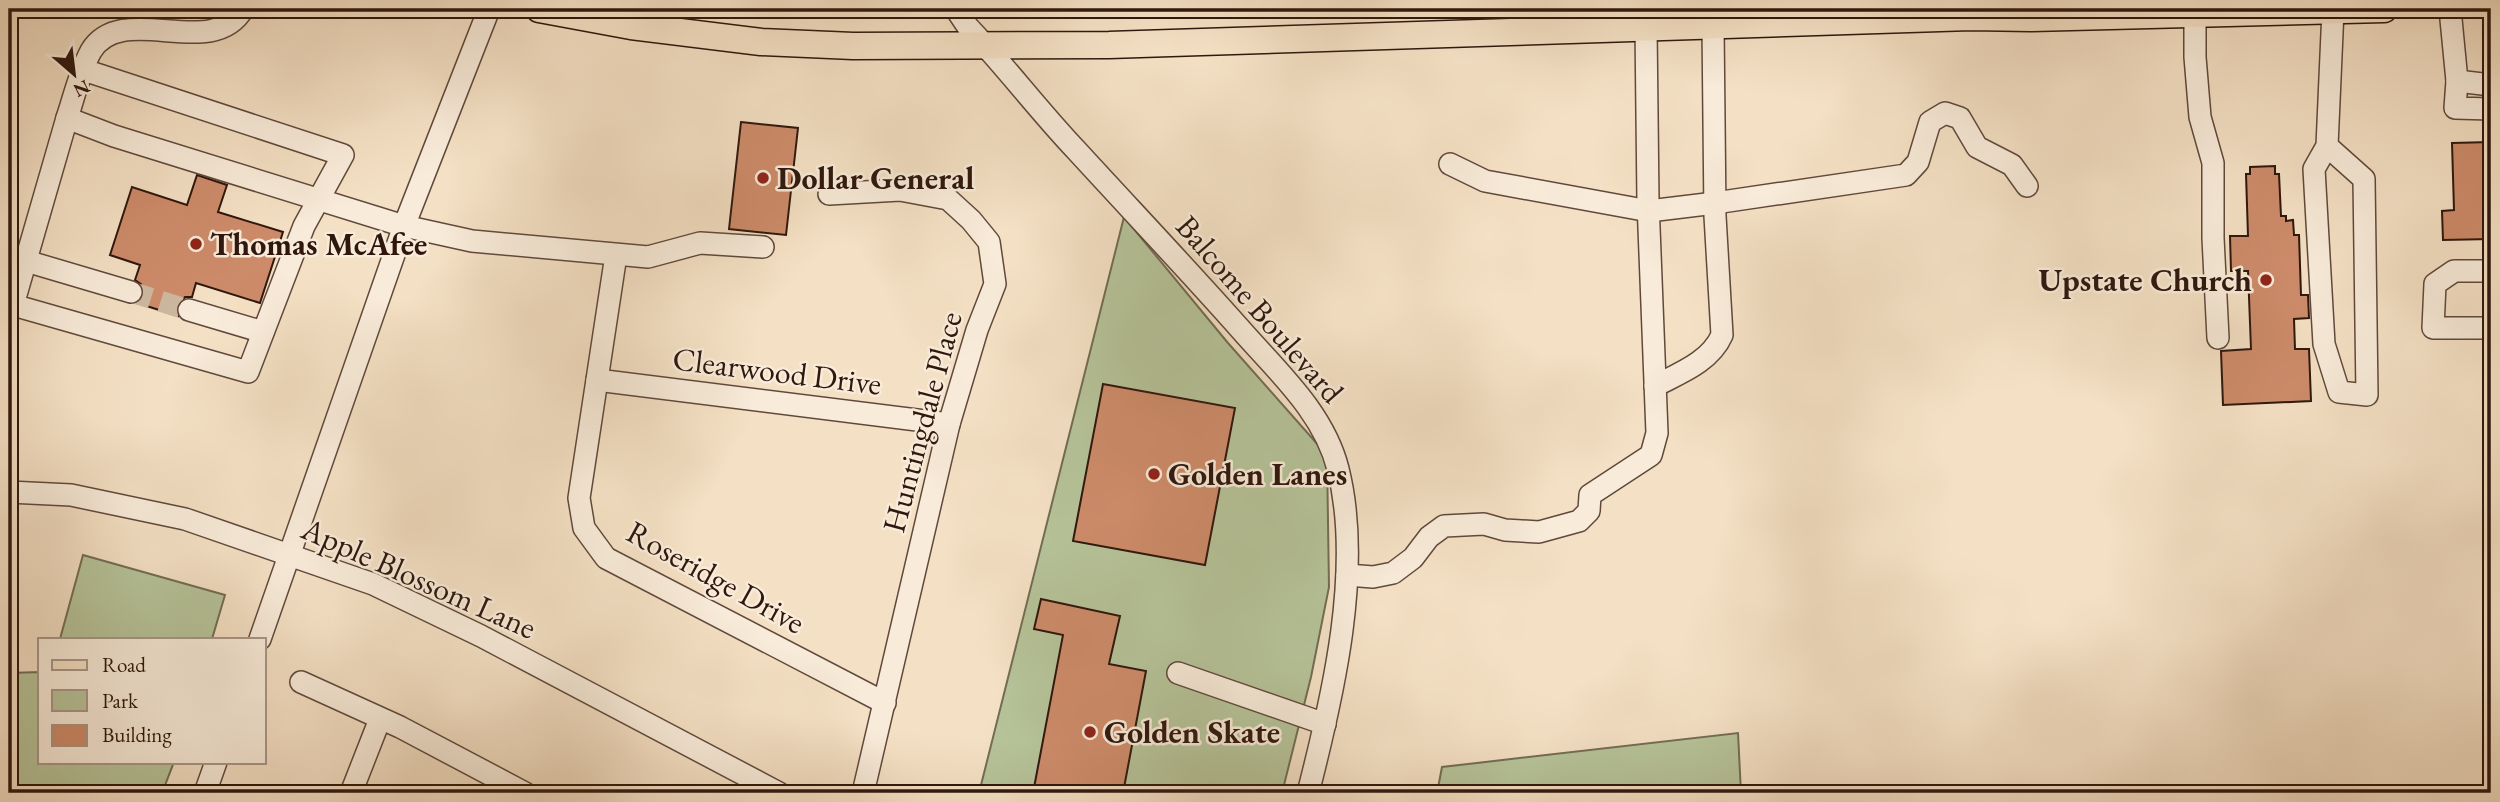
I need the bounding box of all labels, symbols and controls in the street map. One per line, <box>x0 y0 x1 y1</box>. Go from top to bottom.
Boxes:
north arrow <box>38 38 108 108</box>
text: N <box>69 74 94 104</box>
place label: Dollar General <box>777 157 974 199</box>
marker: Dollar General <box>755 170 771 186</box>
street label: Balcome Boulevard <box>1167 206 1354 412</box>
place label: Thomas McAfee <box>210 223 427 265</box>
marker: Thomas McAfee <box>188 236 204 252</box>
place label: Upstate Church <box>2039 259 2252 301</box>
marker: Upstate Church <box>2258 272 2274 288</box>
street label: Huntingdale Place <box>872 307 972 537</box>
street label: Clearwood Drive <box>670 337 884 405</box>
place label: Golden Lanes <box>1168 453 1347 495</box>
marker: Golden Lanes <box>1146 466 1162 482</box>
street label: Apple Blossom Lane <box>294 507 543 649</box>
street label: Roseridge Drive <box>620 511 812 643</box>
legend <box>38 638 266 764</box>
text: Road <box>102 651 146 678</box>
text: Park <box>102 687 139 714</box>
place label: Golden Skate <box>1104 711 1280 753</box>
text: Building <box>102 721 172 748</box>
marker: Golden Skate <box>1082 724 1098 740</box>

